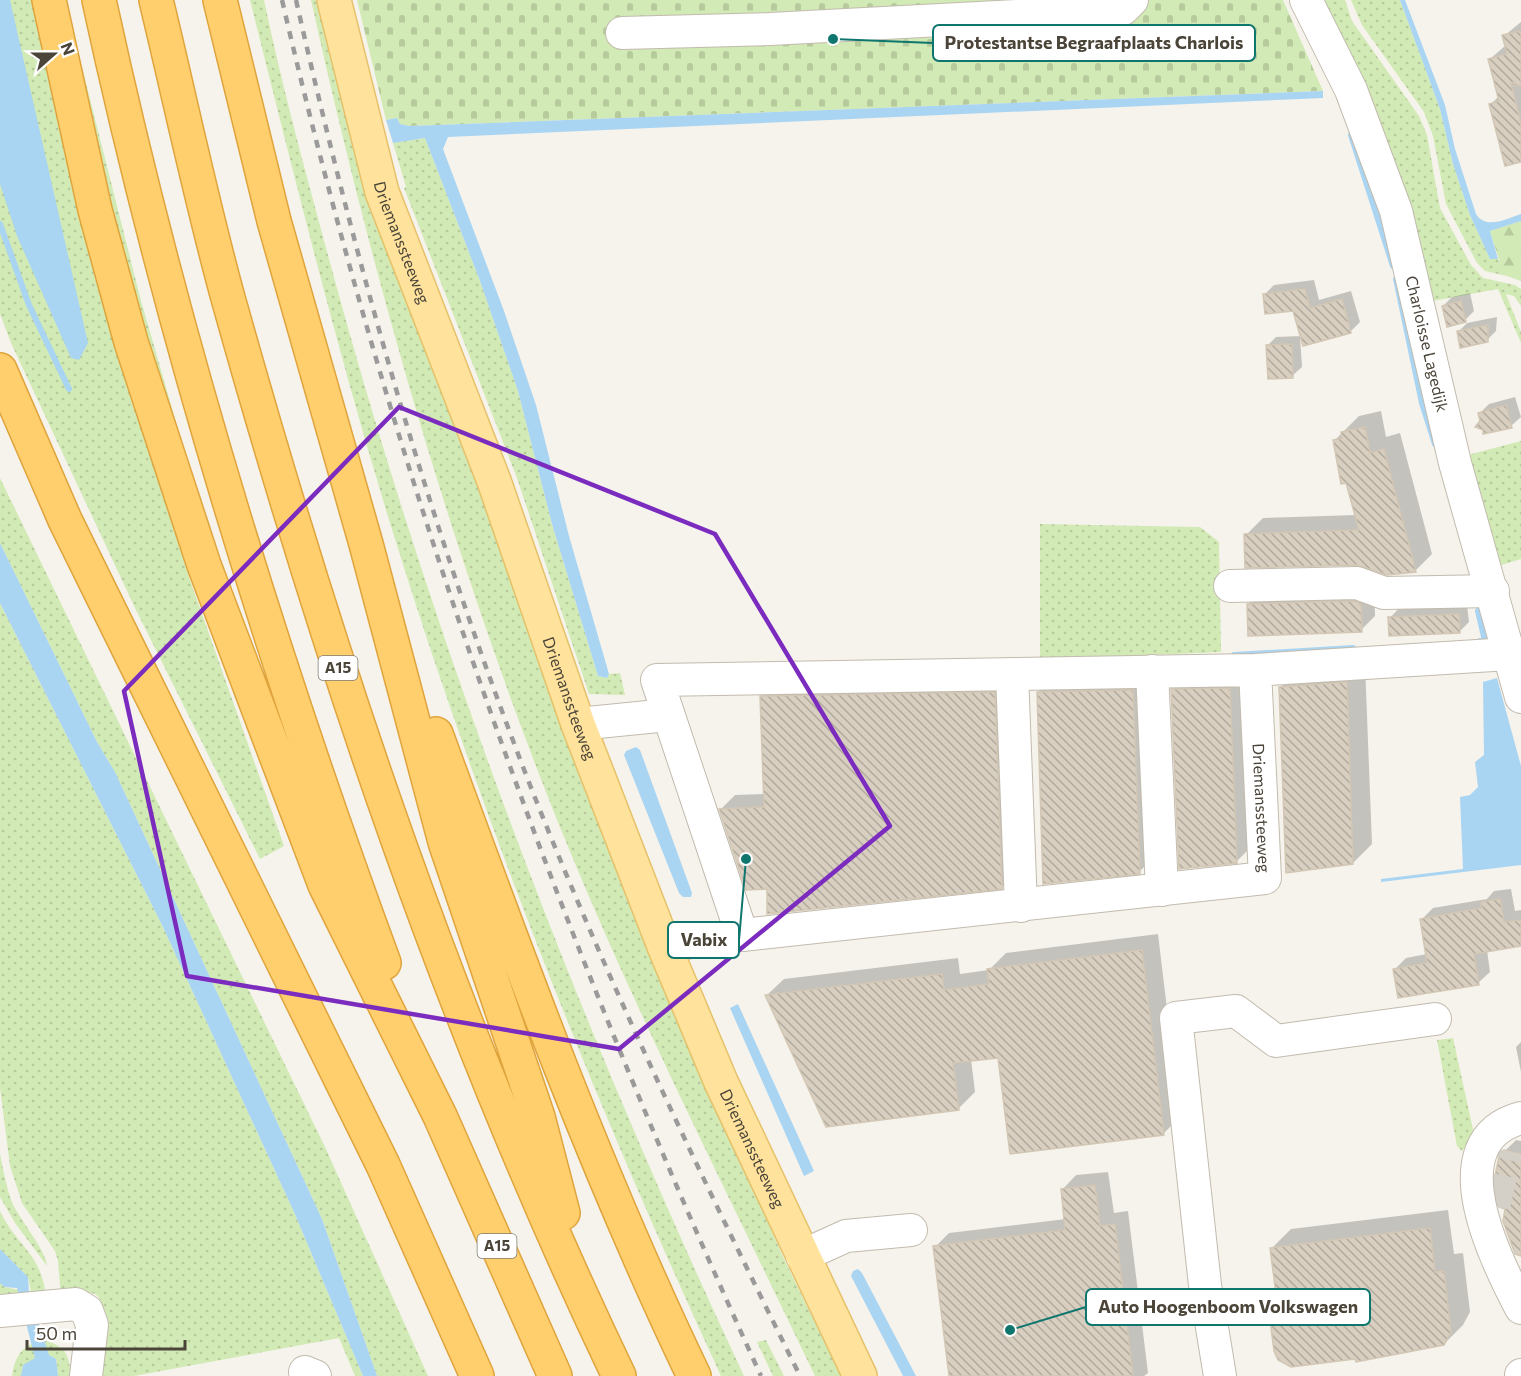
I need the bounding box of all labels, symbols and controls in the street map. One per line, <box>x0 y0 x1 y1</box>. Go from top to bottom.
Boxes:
north arrow <box>24 24 84 84</box>
callout: Protestantse Begraafplaats Charlois <box>933 25 1255 61</box>
text: Protestantse Begraafplaats Charlois <box>945 31 1243 53</box>
text: N <box>57 39 79 57</box>
street label: Driemanssteeweg <box>371 179 434 306</box>
street label: Charloisse Lagedijk <box>1402 274 1453 414</box>
street label: Driemanssteeweg <box>540 634 601 763</box>
road number: A15 <box>318 656 358 680</box>
street label: Driemanssteeweg <box>1250 743 1275 873</box>
callout: Vabix <box>668 922 739 958</box>
text: Vabix <box>680 928 728 950</box>
street label: Driemanssteeweg <box>717 1086 789 1211</box>
road number: A15 <box>478 1234 516 1258</box>
callout: Auto Hoogenboom Volkswagen <box>1086 1289 1370 1325</box>
text: Auto Hoogenboom Volkswagen <box>1098 1295 1358 1317</box>
scale bar <box>27 1313 184 1351</box>
text: 50 m <box>36 1322 77 1344</box>

